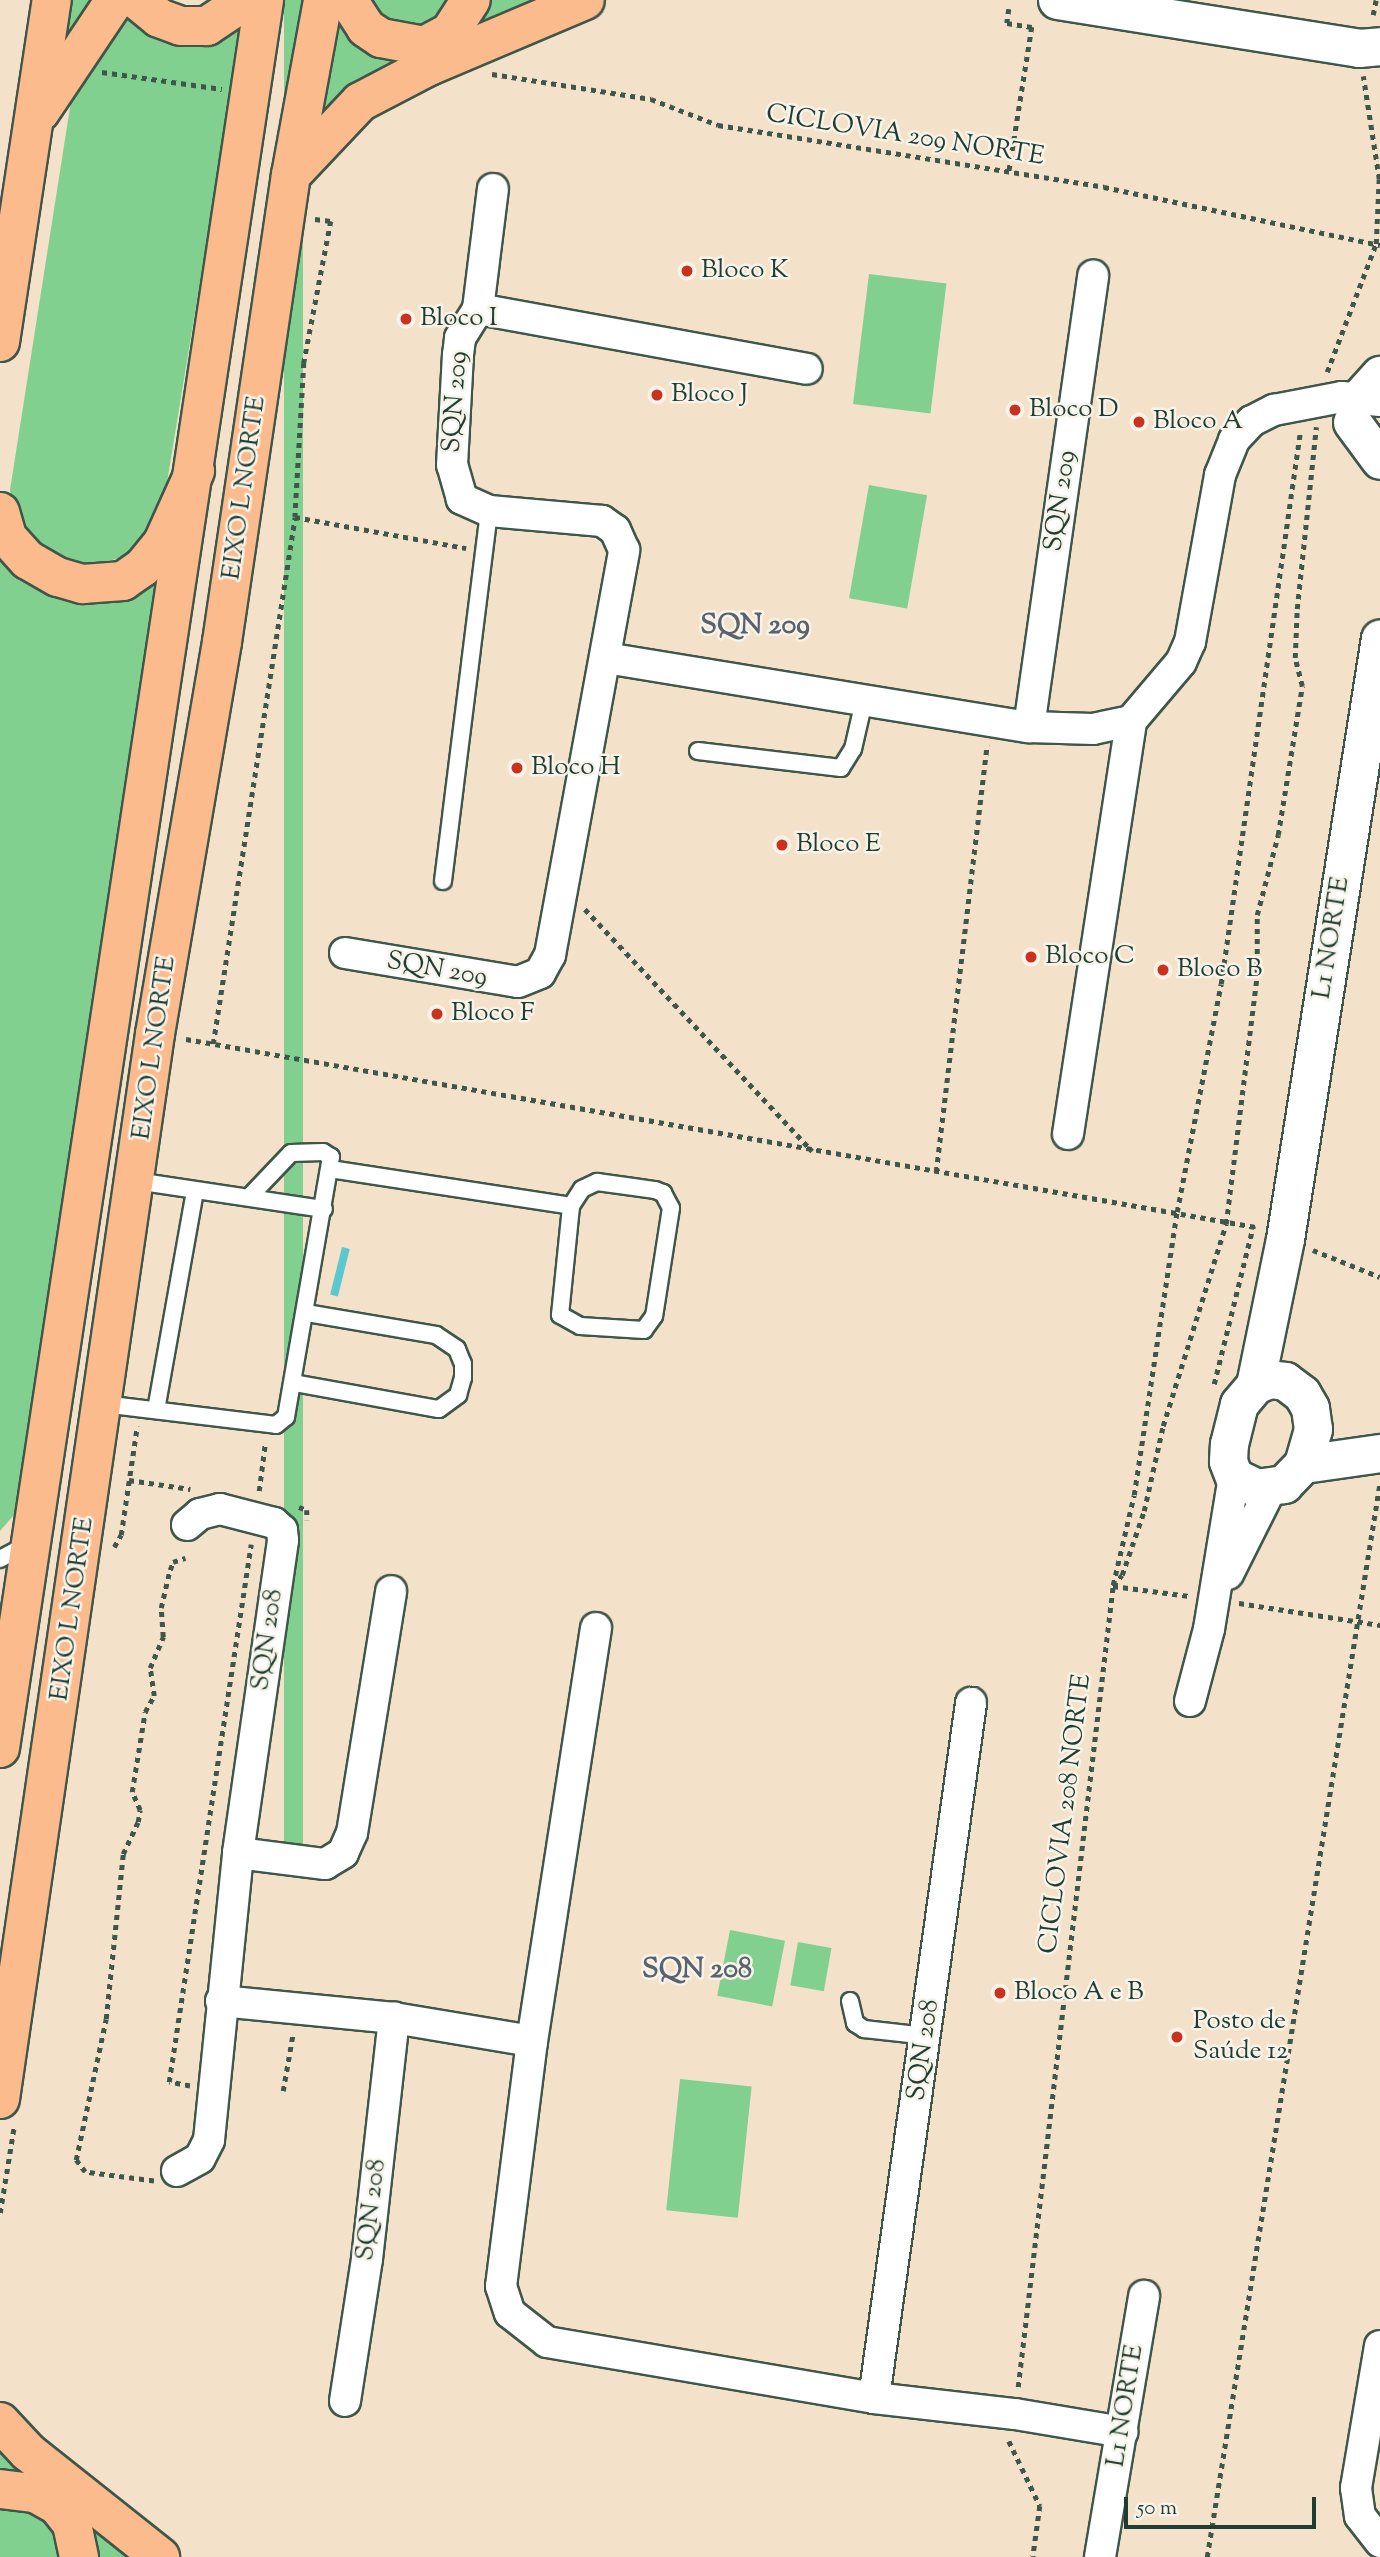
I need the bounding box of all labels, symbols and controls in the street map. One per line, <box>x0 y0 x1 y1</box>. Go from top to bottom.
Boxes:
street label: CICLOVIA 209 NORTE <box>764 99 1046 173</box>
place label: Bloco K <box>701 255 789 287</box>
marker: Bloco K <box>679 263 695 279</box>
place label: Bloco I <box>420 303 498 335</box>
marker: Bloco I <box>398 311 414 327</box>
street label: SQN 209 <box>437 350 475 454</box>
place label: Bloco J <box>671 379 748 411</box>
marker: Bloco J <box>649 387 665 403</box>
street label: EIXO L NORTE <box>217 394 273 582</box>
place label: Bloco D <box>1029 394 1119 426</box>
marker: Bloco D <box>1007 402 1023 418</box>
place label: Bloco A <box>1153 406 1243 438</box>
marker: Bloco A <box>1131 414 1147 430</box>
street label: SQN 209 <box>1038 448 1084 554</box>
district label: SQN 209 <box>700 609 810 643</box>
place label: Bloco H <box>531 752 621 784</box>
marker: Bloco H <box>509 760 525 776</box>
place label: Bloco E <box>796 829 881 861</box>
marker: Bloco E <box>774 837 790 853</box>
street label: L1 NORTE <box>1307 875 1357 1001</box>
place label: Bloco C <box>1045 941 1135 973</box>
street label: SQN 209 <box>384 946 490 994</box>
marker: Bloco C <box>1023 949 1039 965</box>
street label: EIXO L NORTE <box>127 954 183 1142</box>
place label: Bloco B <box>1177 954 1262 986</box>
marker: Bloco B <box>1155 962 1171 978</box>
place label: Bloco F <box>451 998 534 1030</box>
marker: Bloco F <box>429 1006 445 1022</box>
street label: EIXO L NORTE <box>45 1515 101 1703</box>
street label: SQN 208 <box>245 1587 291 1693</box>
street label: CICLOVIA 208 NORTE <box>1033 1672 1099 1956</box>
district label: SQN 208 <box>642 1953 752 1987</box>
place label: Bloco A e B <box>1014 1977 1144 2009</box>
marker: Bloco A e B <box>992 1985 1008 2001</box>
street label: SQN 208 <box>901 1997 947 2103</box>
place label: Posto de Saúde 12 <box>1193 2006 1288 2068</box>
marker: Posto de Saúde 12 <box>1167 2027 1187 2047</box>
street label: SQN 208 <box>350 2157 394 2263</box>
street label: L1 NORTE <box>1101 2343 1151 2469</box>
scale bar <box>1128 2484 1320 2528</box>
text: 50 m <box>1137 2494 1177 2524</box>

